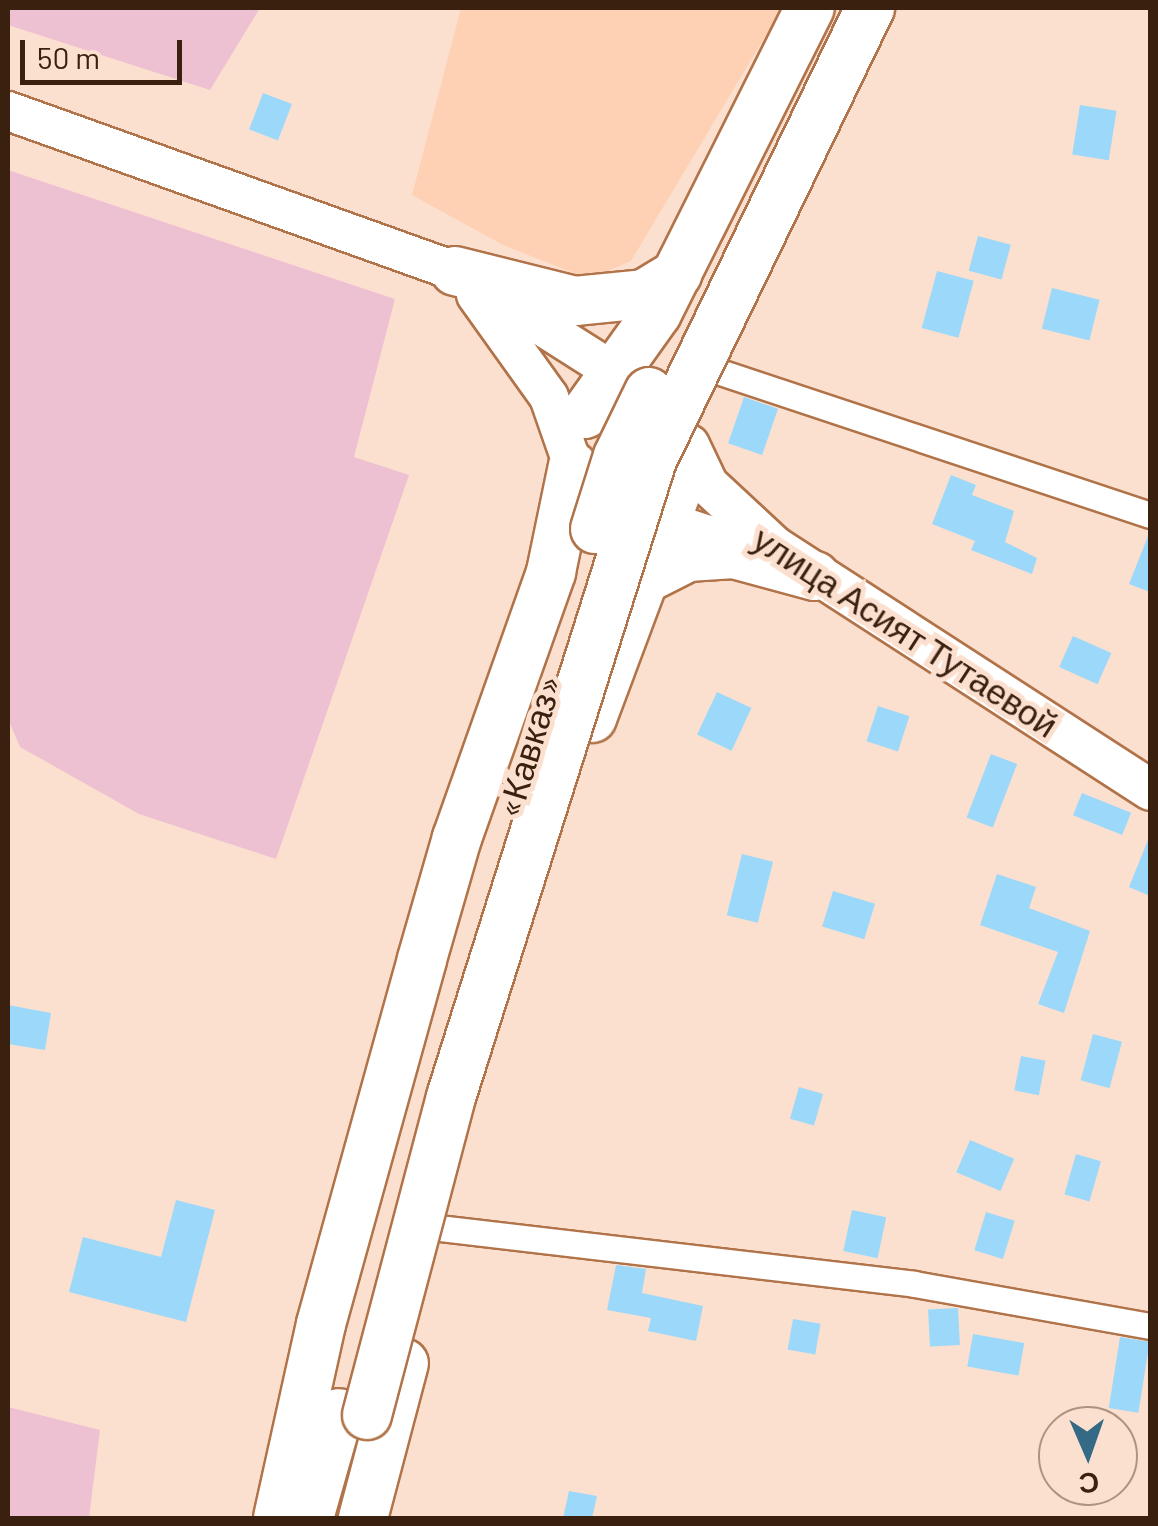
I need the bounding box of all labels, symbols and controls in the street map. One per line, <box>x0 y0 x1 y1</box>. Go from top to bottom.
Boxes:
scale bar <box>25 20 188 82</box>
text: 50 m <box>37 39 100 75</box>
street label: улица Асият Тутаевой <box>746 517 1066 745</box>
street label: «Кавказ» <box>486 669 570 823</box>
north arrow <box>1038 1406 1138 1506</box>
text: С <box>1078 1467 1100 1501</box>

